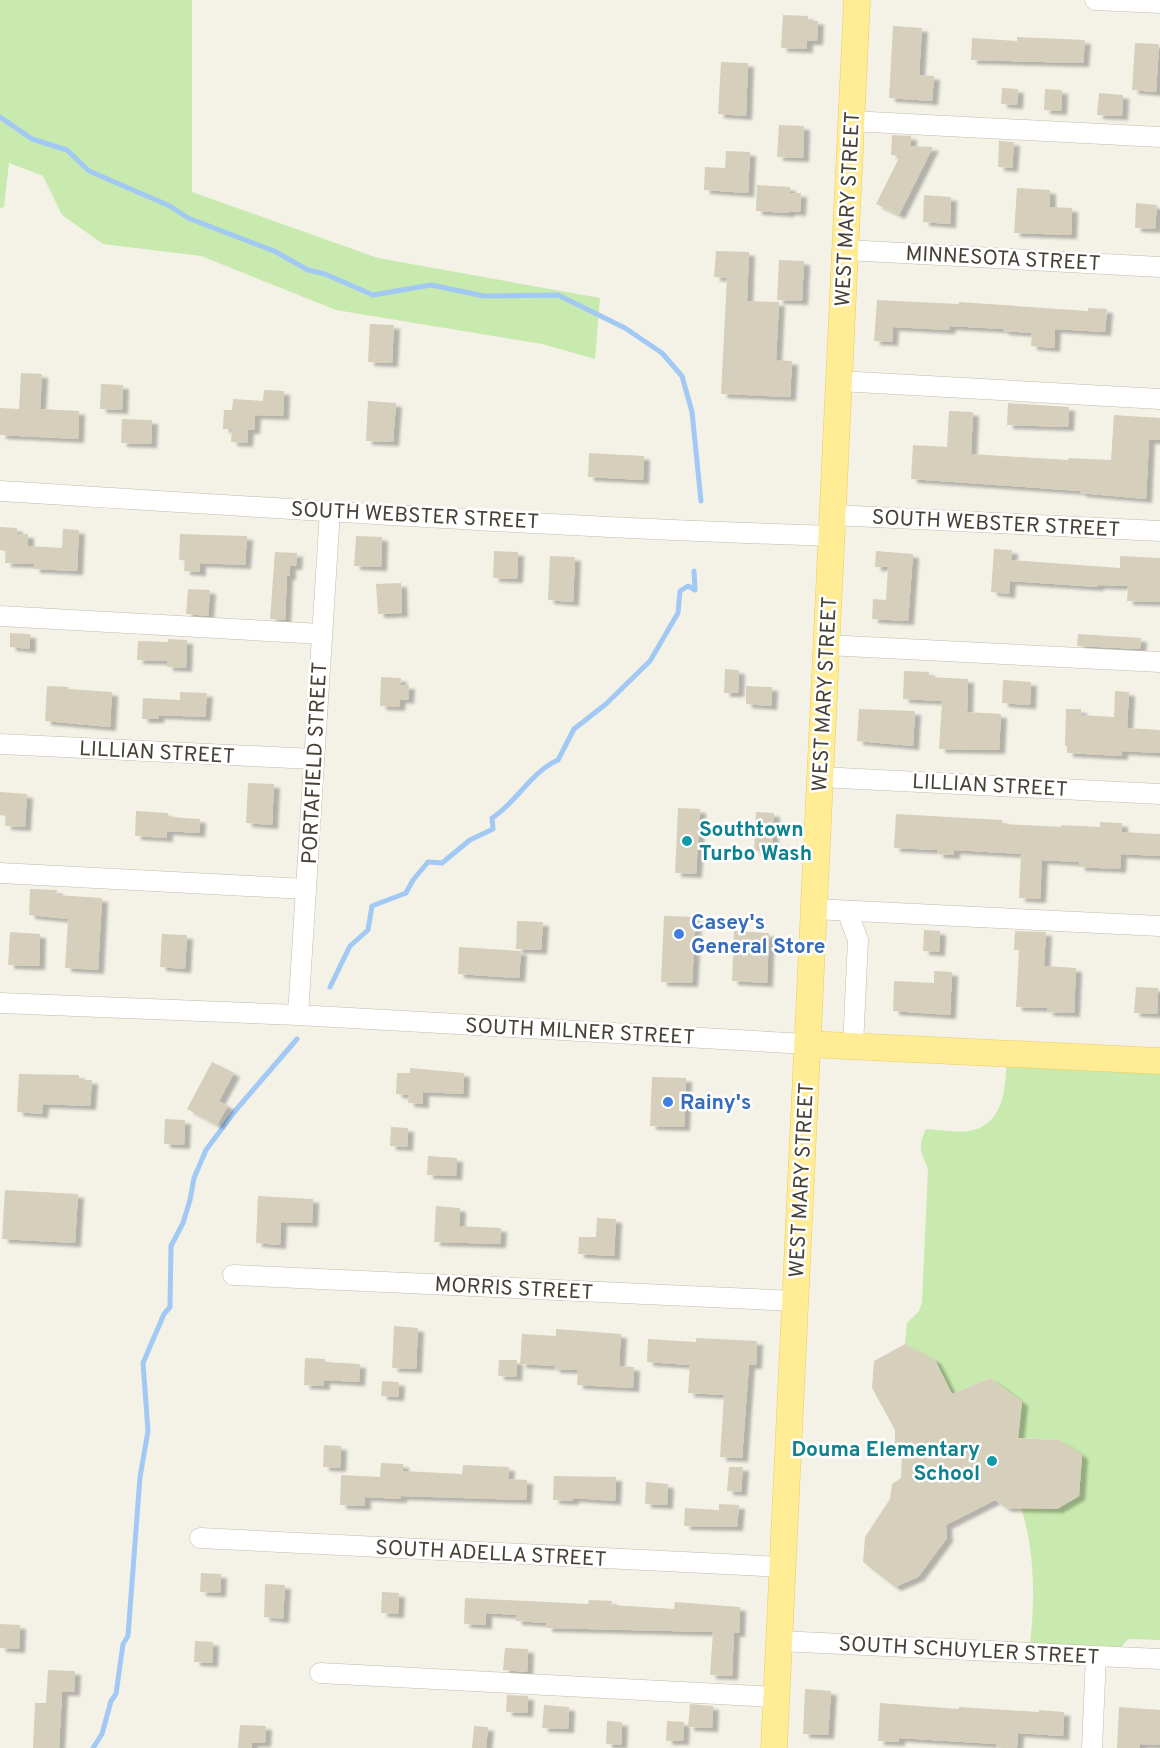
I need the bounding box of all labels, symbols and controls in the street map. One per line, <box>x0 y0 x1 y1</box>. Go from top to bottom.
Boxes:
street label: WEST MARY STREET <box>830 111 867 307</box>
street label: MINNESOTA STREET <box>905 241 1101 278</box>
street label: SOUTH WEBSTER STREET <box>290 497 540 536</box>
street label: SOUTH WEBSTER STREET <box>871 505 1121 544</box>
street label: WEST MARY STREET <box>807 596 844 792</box>
street label: PORTAFIELD STREET <box>297 661 334 865</box>
street label: LILLIAN STREET <box>78 736 235 771</box>
street label: LILLIAN STREET <box>911 769 1068 804</box>
place label: Southtown Turbo Wash <box>699 817 812 868</box>
marker: Southtown Turbo Wash <box>680 834 694 848</box>
place label: Casey's General Store <box>691 910 825 961</box>
marker: Casey's General Store <box>672 927 686 941</box>
street label: SOUTH MILNER STREET <box>464 1013 696 1052</box>
street label: WEST MARY STREET <box>784 1082 821 1278</box>
place label: Rainy's <box>680 1090 751 1117</box>
marker: Rainy's <box>661 1095 675 1109</box>
street label: MORRIS STREET <box>434 1272 594 1307</box>
place label: Douma Elementary School <box>792 1437 980 1488</box>
marker: Douma Elementary School <box>985 1454 999 1468</box>
street label: SOUTH ADELLA STREET <box>375 1535 607 1574</box>
street label: SOUTH SCHUYLER STREET <box>838 1631 1100 1672</box>

